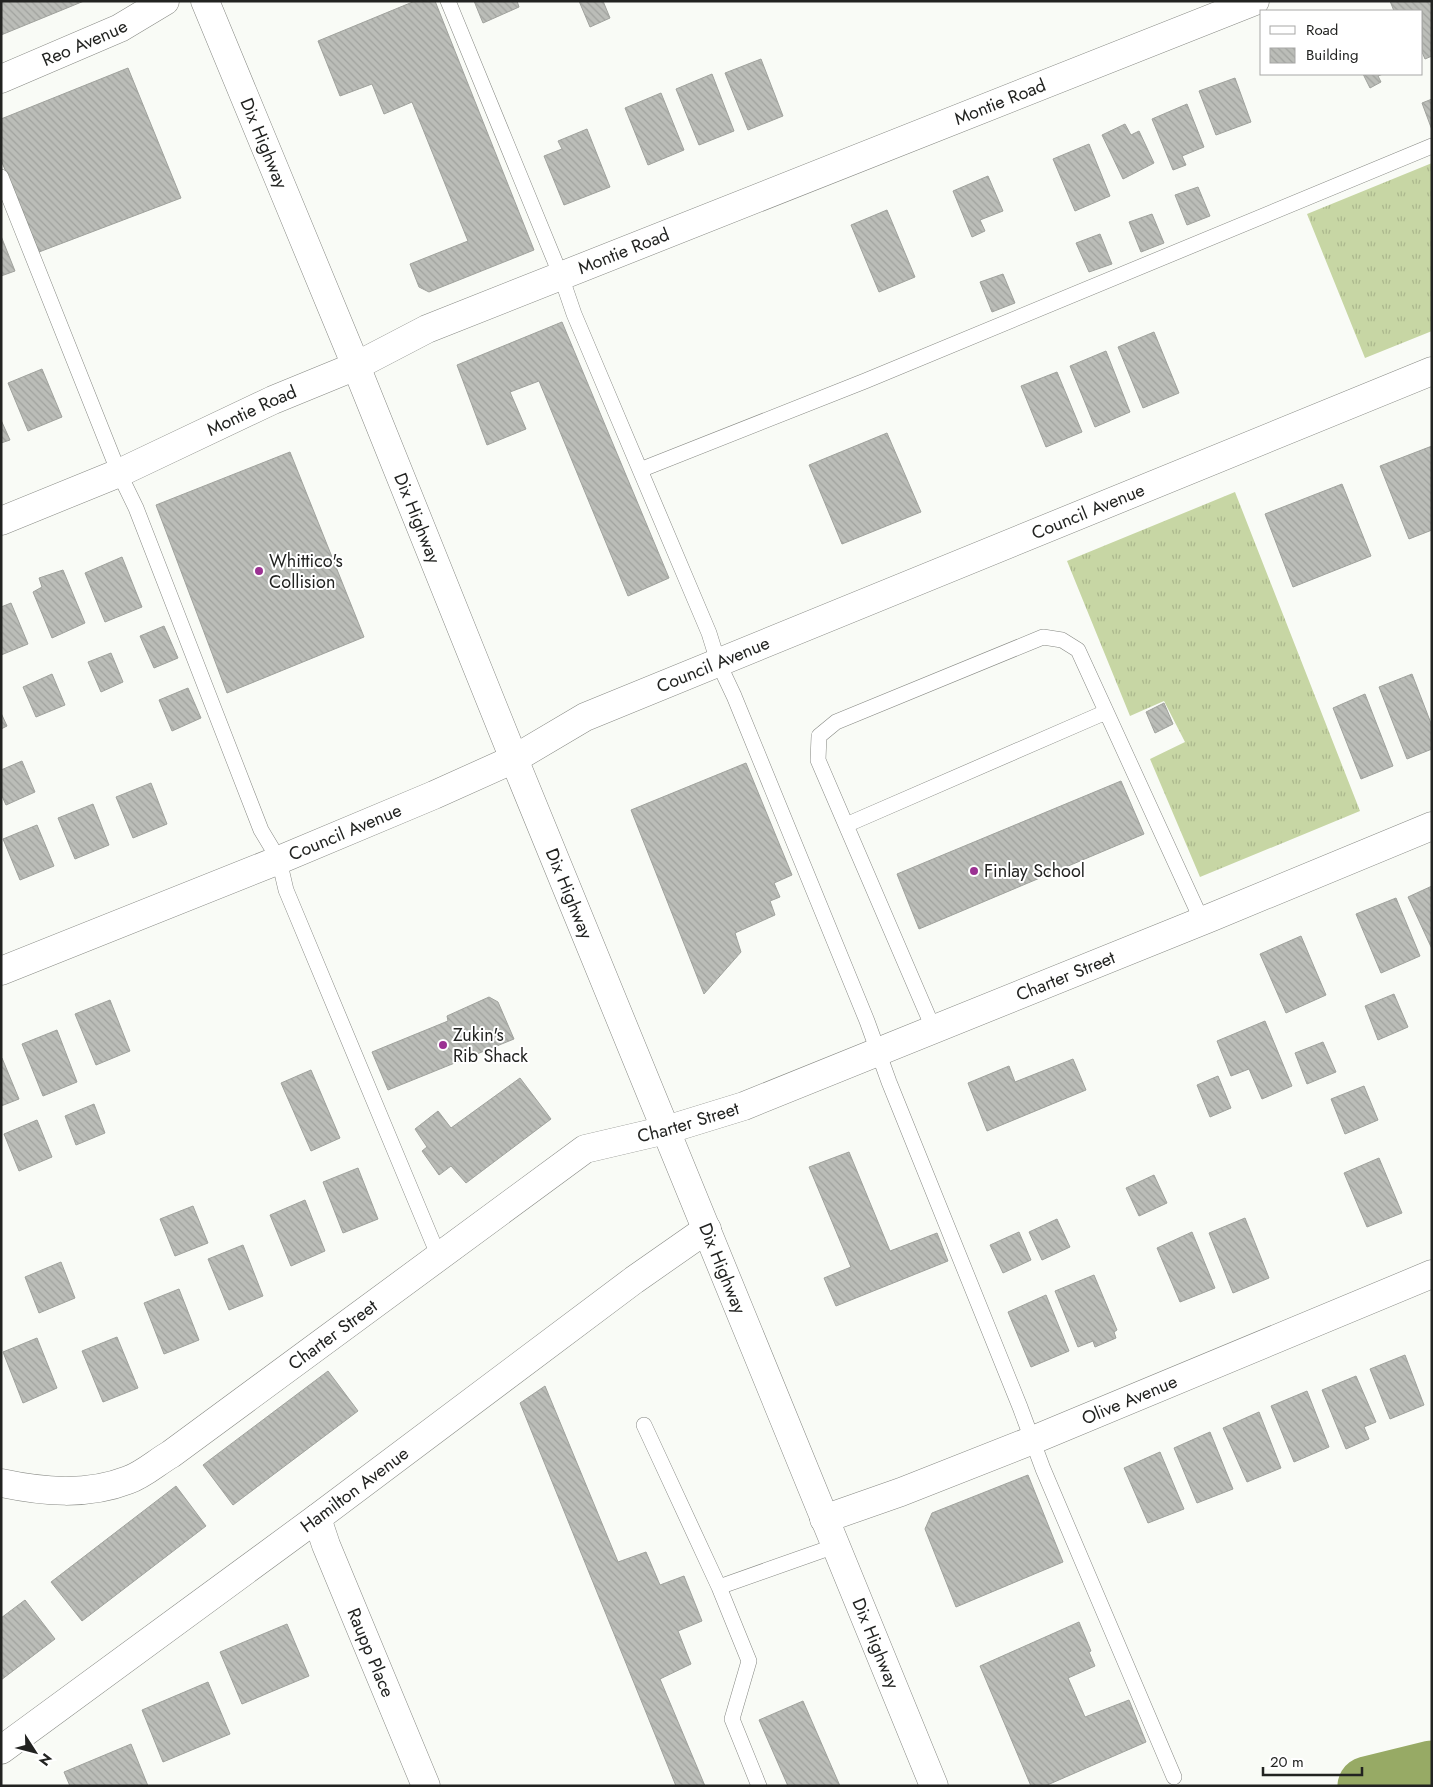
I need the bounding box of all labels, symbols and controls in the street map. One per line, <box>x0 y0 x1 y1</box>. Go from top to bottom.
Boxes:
legend <box>1260 10 1423 75</box>
street label: Reo Avenue <box>38 13 133 73</box>
text: Road <box>1306 19 1338 41</box>
text: Building <box>1306 44 1358 66</box>
street label: Montie Road <box>950 72 1050 132</box>
street label: Dix Highway <box>234 94 294 193</box>
street label: Montie Road <box>574 221 673 281</box>
street label: Montie Road <box>202 379 301 443</box>
street label: Dix Highway <box>387 469 447 568</box>
street label: Council Avenue <box>1028 477 1148 546</box>
place label: Whittico's Collision <box>269 548 343 595</box>
marker: Whittico's Collision <box>253 565 265 577</box>
street label: Council Avenue <box>653 630 774 699</box>
street label: Council Avenue <box>285 797 405 867</box>
street label: Dix Highway <box>539 844 599 943</box>
place label: Finlay School <box>984 858 1085 884</box>
marker: Finlay School <box>968 865 980 877</box>
street label: Charter Street <box>1012 944 1120 1008</box>
place label: Zukin's Rib Shack <box>453 1022 528 1069</box>
marker: Zukin's Rib Shack <box>437 1039 449 1051</box>
street label: Charter Street <box>635 1095 743 1149</box>
street label: Dix Highway <box>692 1219 753 1318</box>
street label: Charter Street <box>283 1293 383 1376</box>
street label: Olive Avenue <box>1078 1368 1181 1431</box>
street label: Hamilton Avenue <box>295 1441 414 1539</box>
street label: Dix Highway <box>845 1594 906 1693</box>
street label: Raupp Place <box>341 1604 401 1701</box>
north arrow <box>10 1727 60 1777</box>
scale bar <box>1263 1744 1362 1776</box>
text: N <box>34 1749 57 1770</box>
text: 20 m <box>1270 1751 1304 1773</box>

